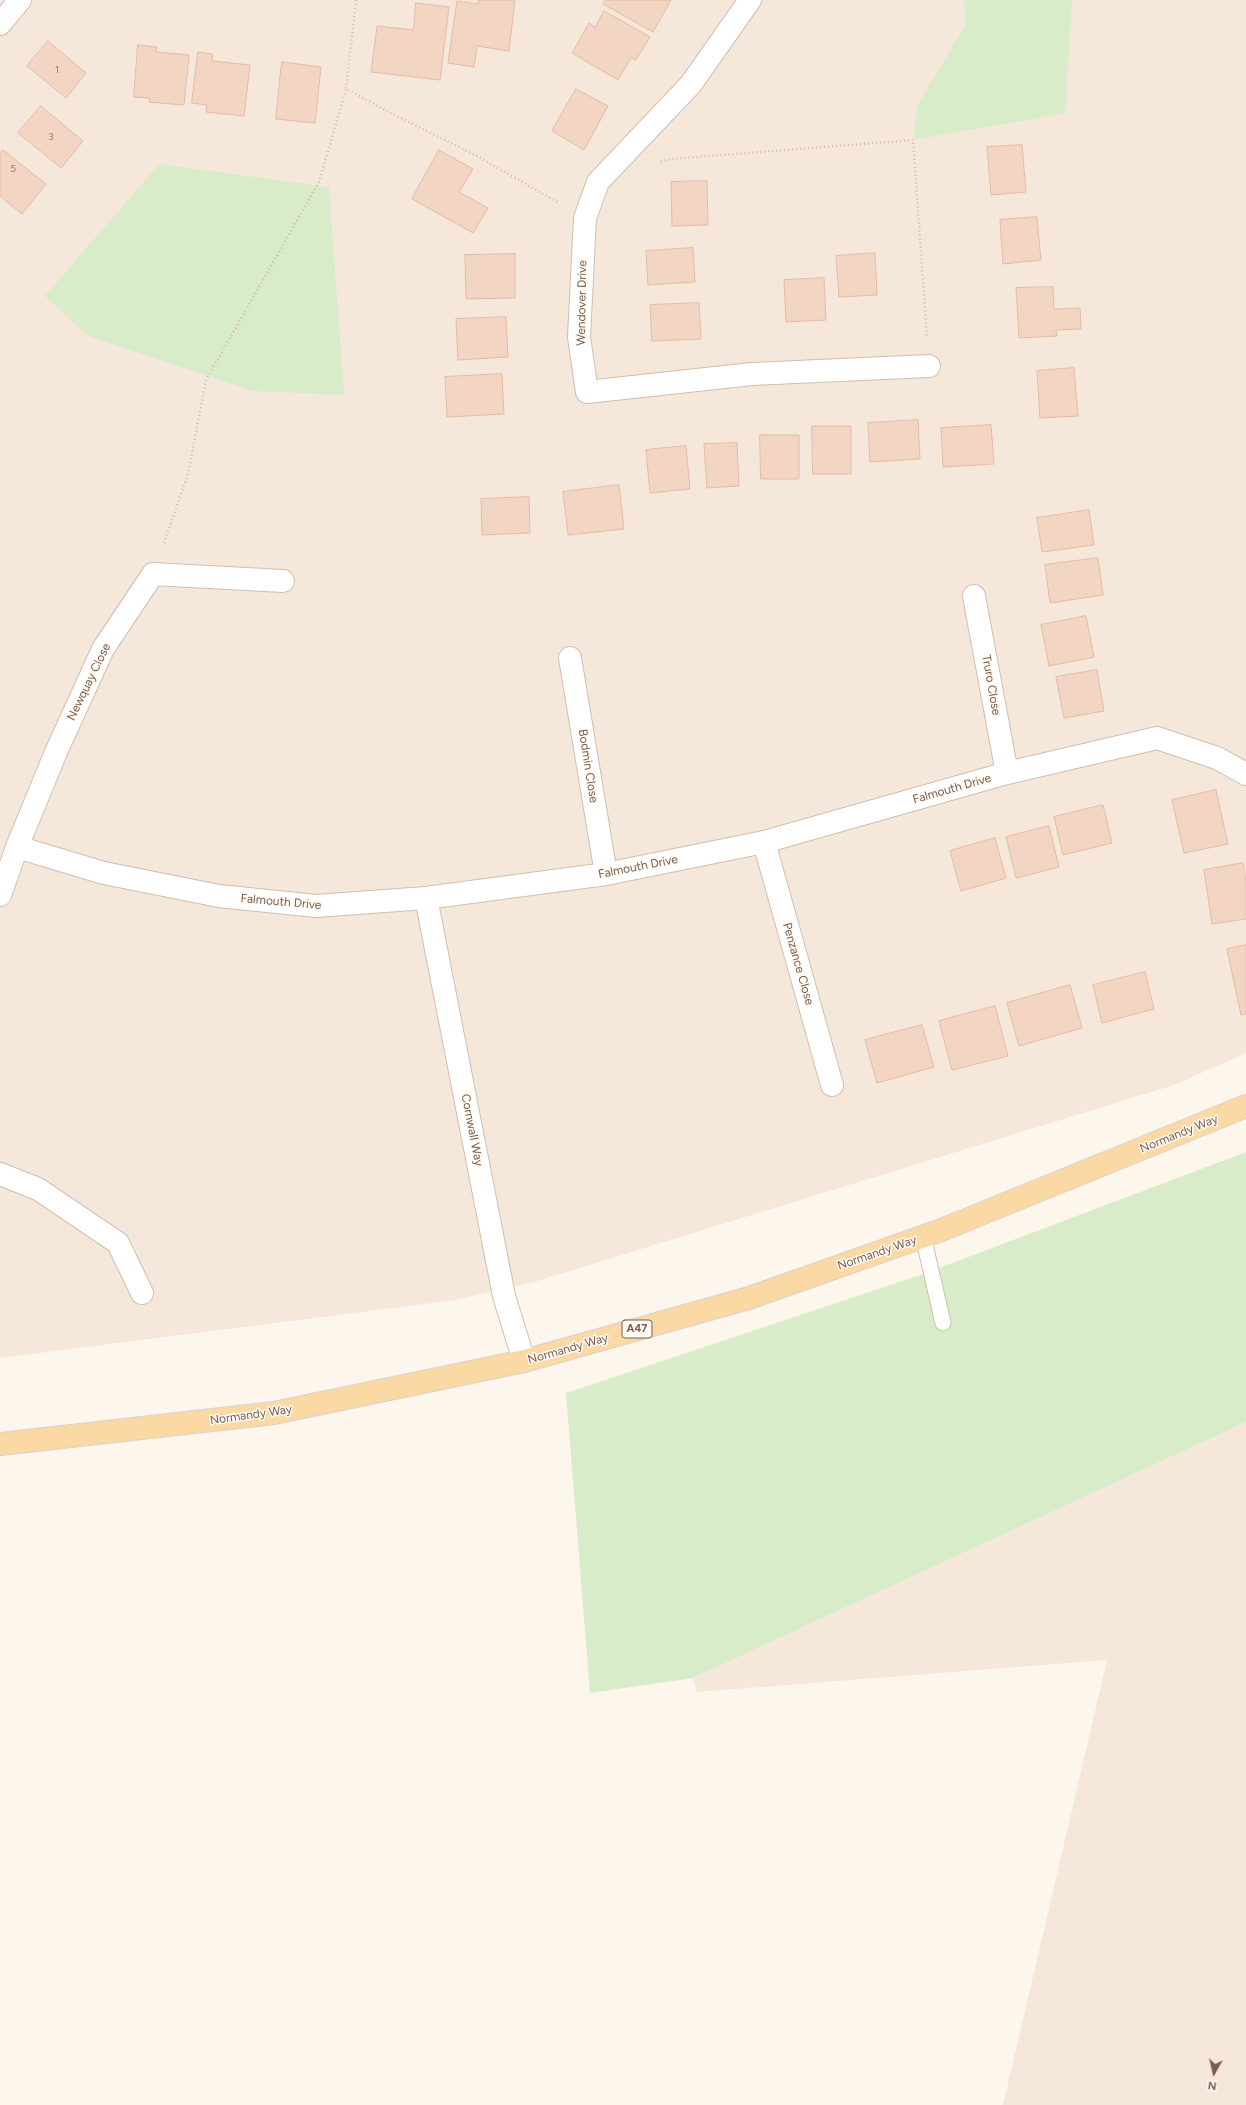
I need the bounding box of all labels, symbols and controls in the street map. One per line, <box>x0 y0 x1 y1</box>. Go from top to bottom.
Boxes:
house number: 1 <box>55 64 59 76</box>
house number: 3 <box>48 131 54 143</box>
house number: 5 <box>10 163 16 175</box>
street label: Wendover Drive <box>574 260 590 346</box>
street label: Newquay Close <box>64 641 114 723</box>
street label: Truro Close <box>979 654 1003 716</box>
street label: Bodmin Close <box>575 728 601 804</box>
street label: Falmouth Drive <box>911 771 993 807</box>
street label: Falmouth Drive <box>597 852 679 882</box>
street label: Falmouth Drive <box>240 891 322 913</box>
street label: Penzance Close <box>779 921 817 1007</box>
street label: Cornwall Way <box>458 1093 486 1167</box>
street label: Normandy Way <box>1138 1112 1220 1156</box>
street label: Normandy Way <box>835 1233 919 1273</box>
road number: A47 <box>622 1320 652 1338</box>
street label: Normandy Way <box>526 1331 610 1367</box>
street label: Normandy Way <box>209 1402 293 1428</box>
north arrow <box>1194 2053 1234 2093</box>
text: N <box>1207 2078 1217 2092</box>

